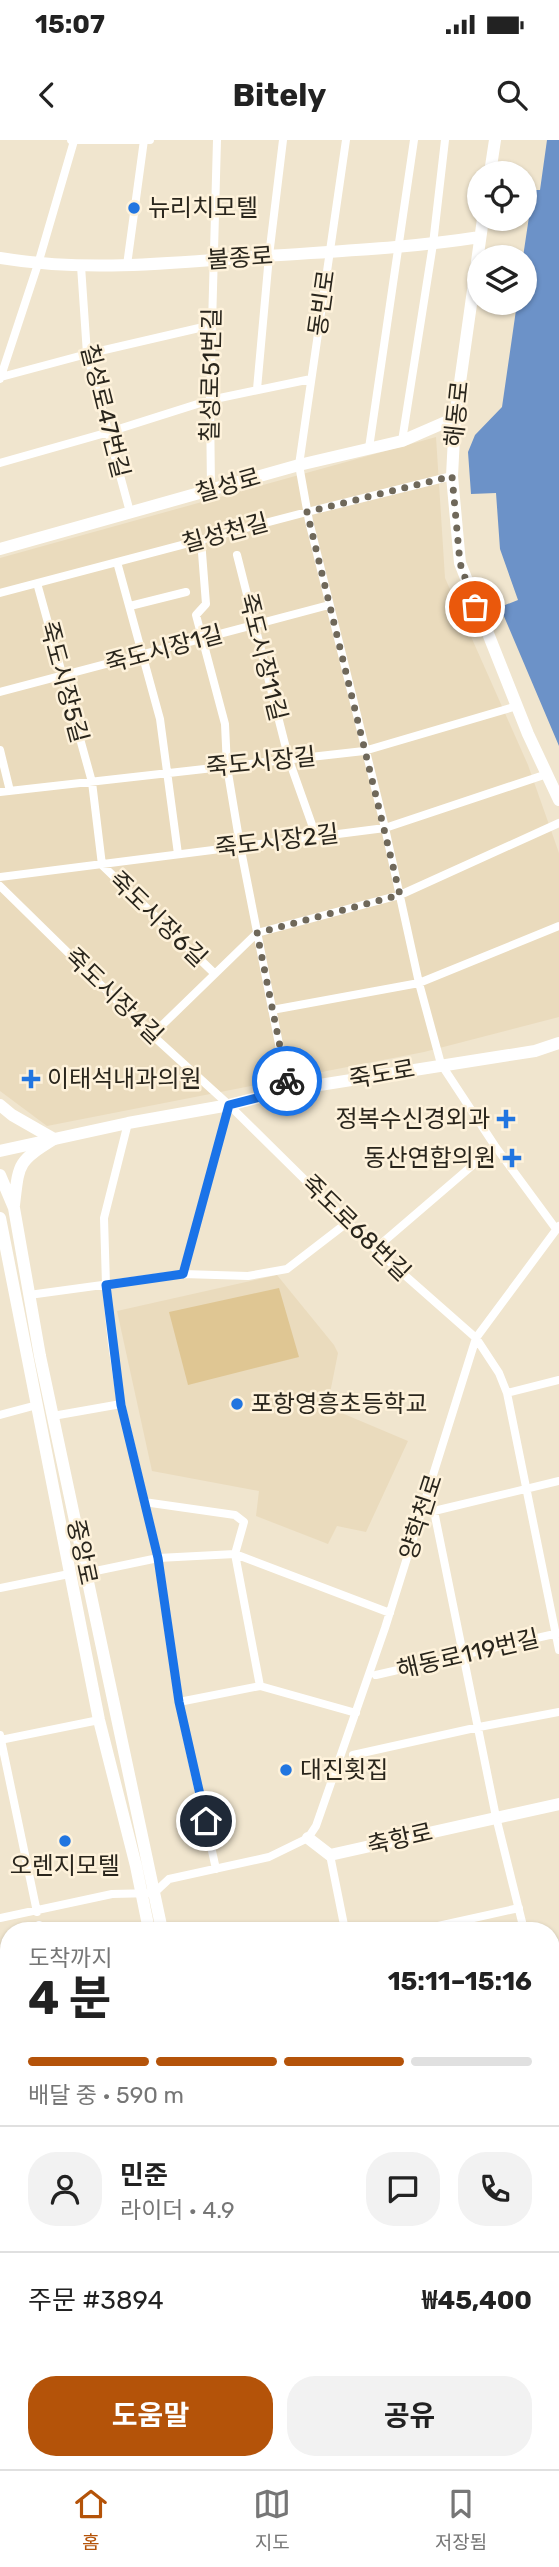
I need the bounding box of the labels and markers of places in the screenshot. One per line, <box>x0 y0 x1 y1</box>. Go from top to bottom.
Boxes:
place label: 뉴리치모텔 <box>148 194 258 222</box>
marker: 뉴리치모텔 <box>126 200 142 216</box>
pin <box>445 577 505 637</box>
place label: 이태석내과의원 <box>47 1065 202 1093</box>
marker: 이태석내과의원 <box>21 1069 41 1089</box>
place label: 정복수신경외과 <box>335 1105 490 1133</box>
marker: 정복수신경외과 <box>496 1109 516 1129</box>
place label: 동산연합의원 <box>364 1144 496 1172</box>
marker: 동산연합의원 <box>502 1148 522 1168</box>
place label: 포항영흥초등학교 <box>251 1390 428 1418</box>
marker: 포항영흥초등학교 <box>229 1396 245 1412</box>
place label: 대진횟집 <box>300 1756 388 1784</box>
marker: 대진횟집 <box>278 1762 294 1778</box>
pin <box>176 1791 236 1851</box>
marker: 오렌지모텔 <box>57 1833 73 1849</box>
place label: 오렌지모텔 <box>10 1852 120 1880</box>

